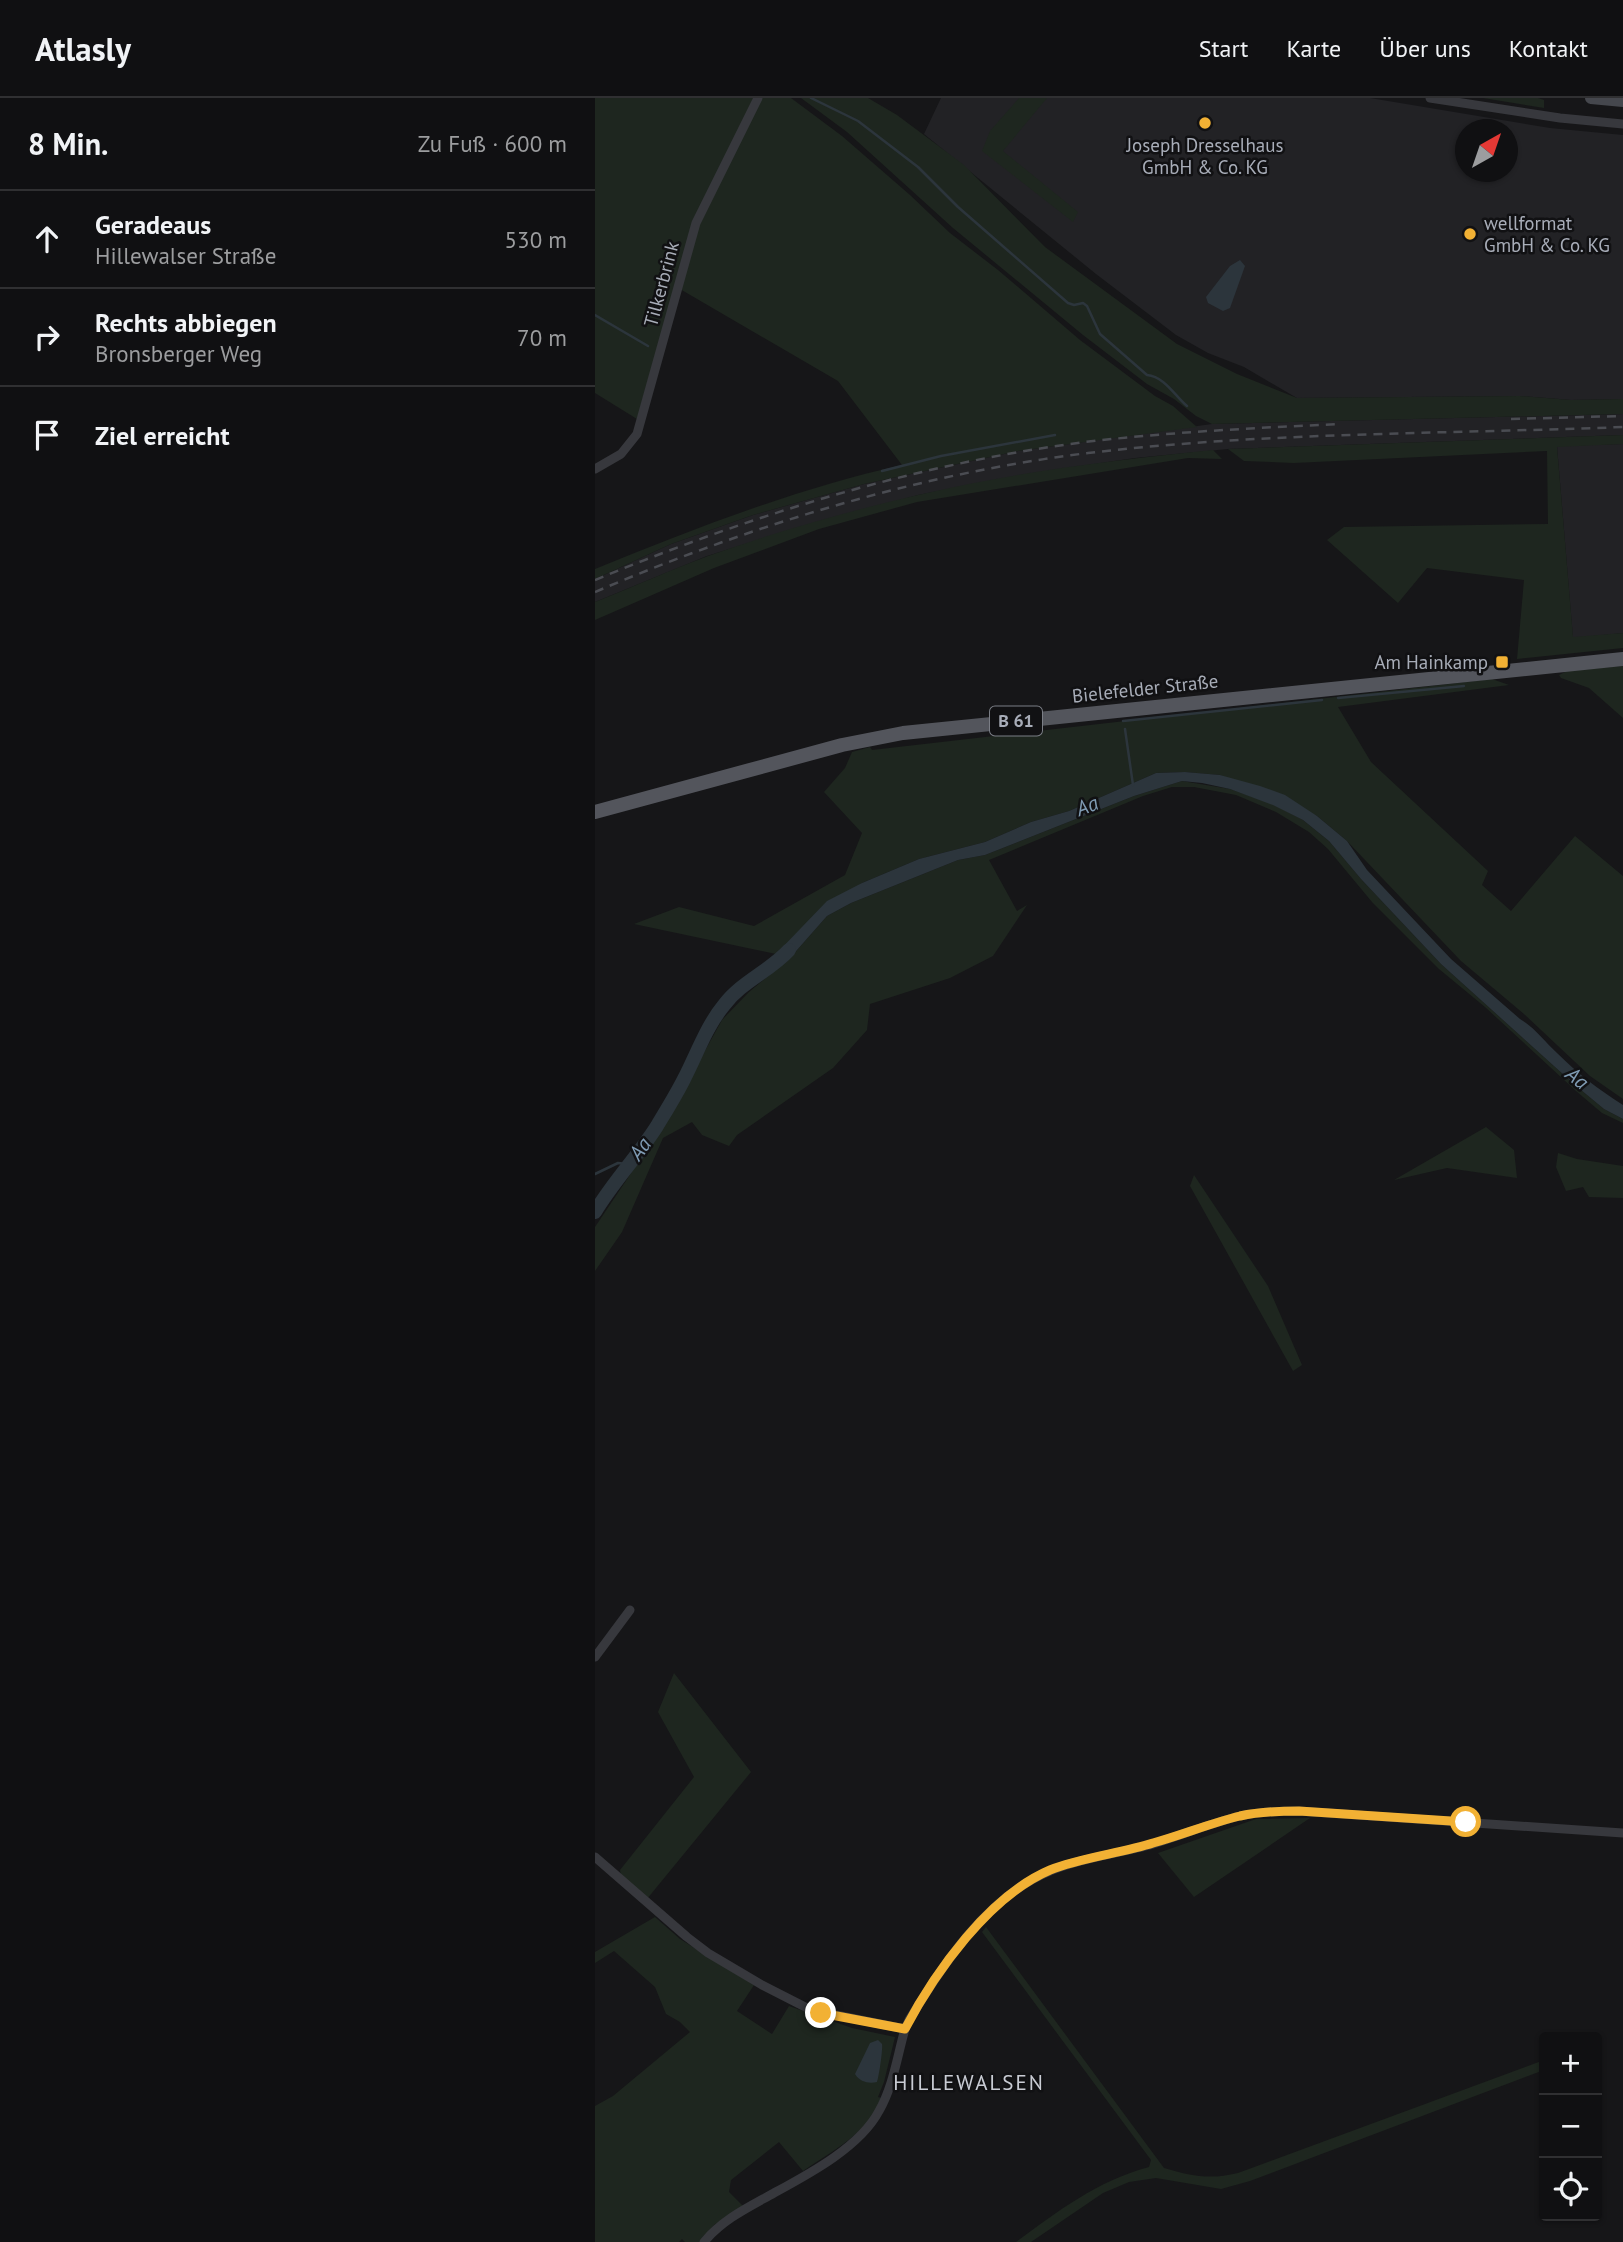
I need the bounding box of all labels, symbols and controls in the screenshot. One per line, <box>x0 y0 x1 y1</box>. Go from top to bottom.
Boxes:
text: Atlasly <box>35 27 131 70</box>
text: Start <box>1199 33 1248 64</box>
text: Karte <box>1286 33 1341 64</box>
text: Über uns <box>1379 33 1471 64</box>
text: Kontakt <box>1509 33 1588 64</box>
marker: Joseph Dresselhaus GmbH & Co. KG <box>1197 115 1213 131</box>
north arrow <box>1455 119 1518 182</box>
text: 8 Min. <box>28 124 108 163</box>
text: Zu Fuß · 600 m <box>418 129 567 158</box>
place label: Joseph Dresselhaus GmbH & Co. KG <box>1126 133 1283 179</box>
text: Geradeaus <box>95 208 211 241</box>
place label: wellformat GmbH & Co. KG <box>1484 211 1610 257</box>
icon: ahead <box>28 220 66 258</box>
text: 530 m <box>505 225 567 254</box>
marker: wellformat GmbH & Co. KG <box>1462 226 1478 242</box>
street label: Tilkerbrink <box>638 239 684 329</box>
text: Hillewalser Straße <box>95 241 276 270</box>
text: Rechts abbiegen <box>95 306 277 339</box>
icon: right <box>28 318 66 356</box>
text: 70 m <box>517 323 567 352</box>
text: Bronsberger Weg <box>95 339 262 368</box>
icon: arrive <box>28 416 66 454</box>
text: Ziel erreicht <box>95 419 230 452</box>
place label: Am Hainkamp <box>1374 650 1488 674</box>
marker: Am Hainkamp <box>1494 654 1510 670</box>
street label: Bielefelder Straße <box>1071 668 1219 708</box>
road number: B 61 <box>990 706 1042 736</box>
water label: Aa <box>1071 789 1103 822</box>
water label: Aa <box>1560 1060 1595 1095</box>
water label: Aa <box>622 1131 657 1166</box>
route start <box>1450 1806 1481 1837</box>
route end <box>805 1997 836 2028</box>
map controls <box>1539 2032 1602 2221</box>
button: + <box>1539 2032 1602 2095</box>
district label: HILLEWALSEN <box>893 2069 1045 2096</box>
button: − <box>1539 2095 1602 2158</box>
button: locate <box>1539 2158 1602 2221</box>

